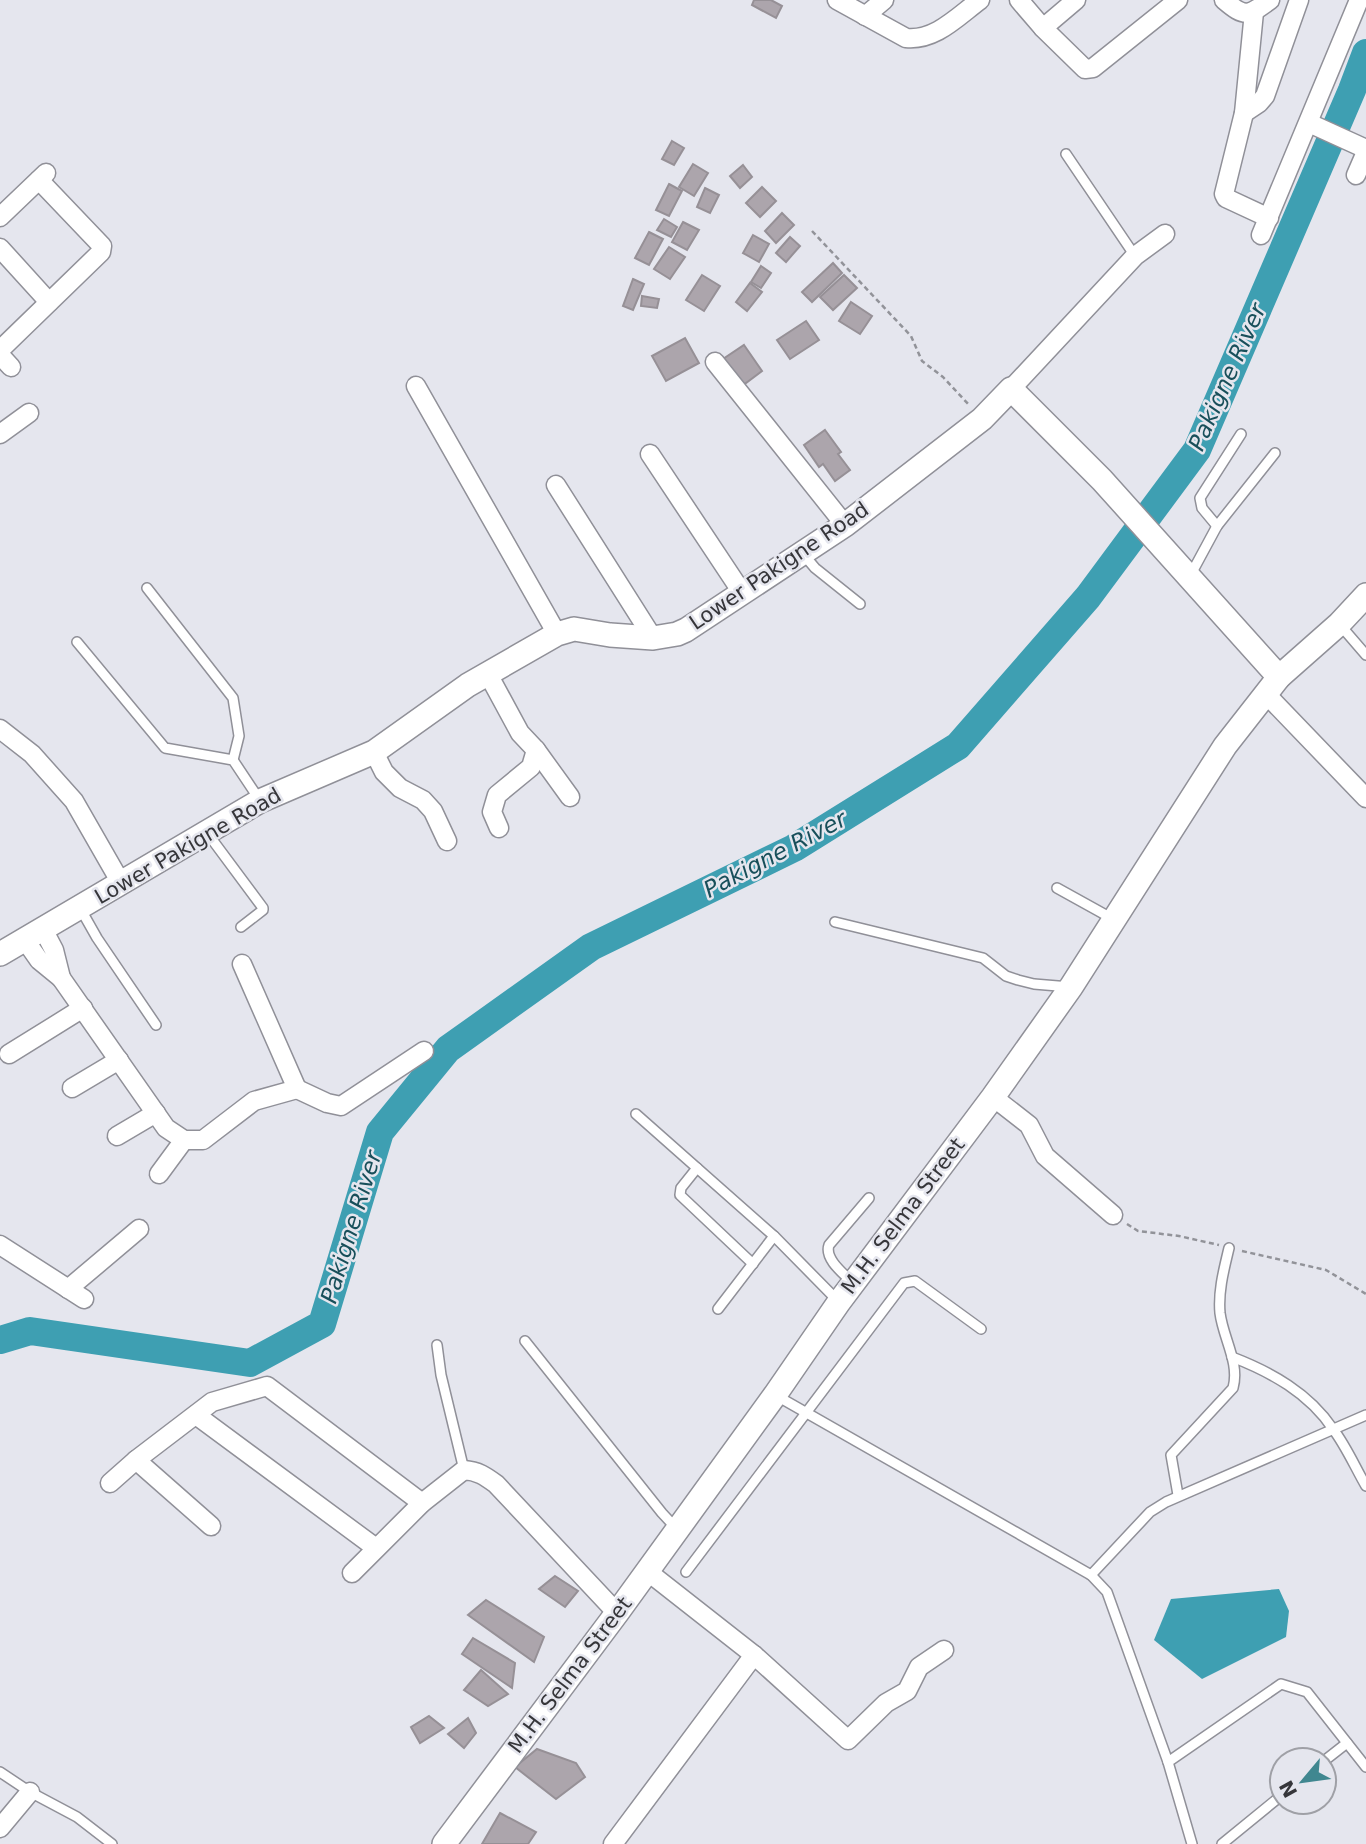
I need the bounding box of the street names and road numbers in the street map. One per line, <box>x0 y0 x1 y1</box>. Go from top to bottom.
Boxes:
street label: Lower Pakigne Road <box>685 497 873 635</box>
street label: Lower Pakigne Road <box>91 783 285 909</box>
street label: M.H. Selma Street <box>836 1133 970 1299</box>
street label: M.H. Selma Street <box>503 1592 637 1758</box>

